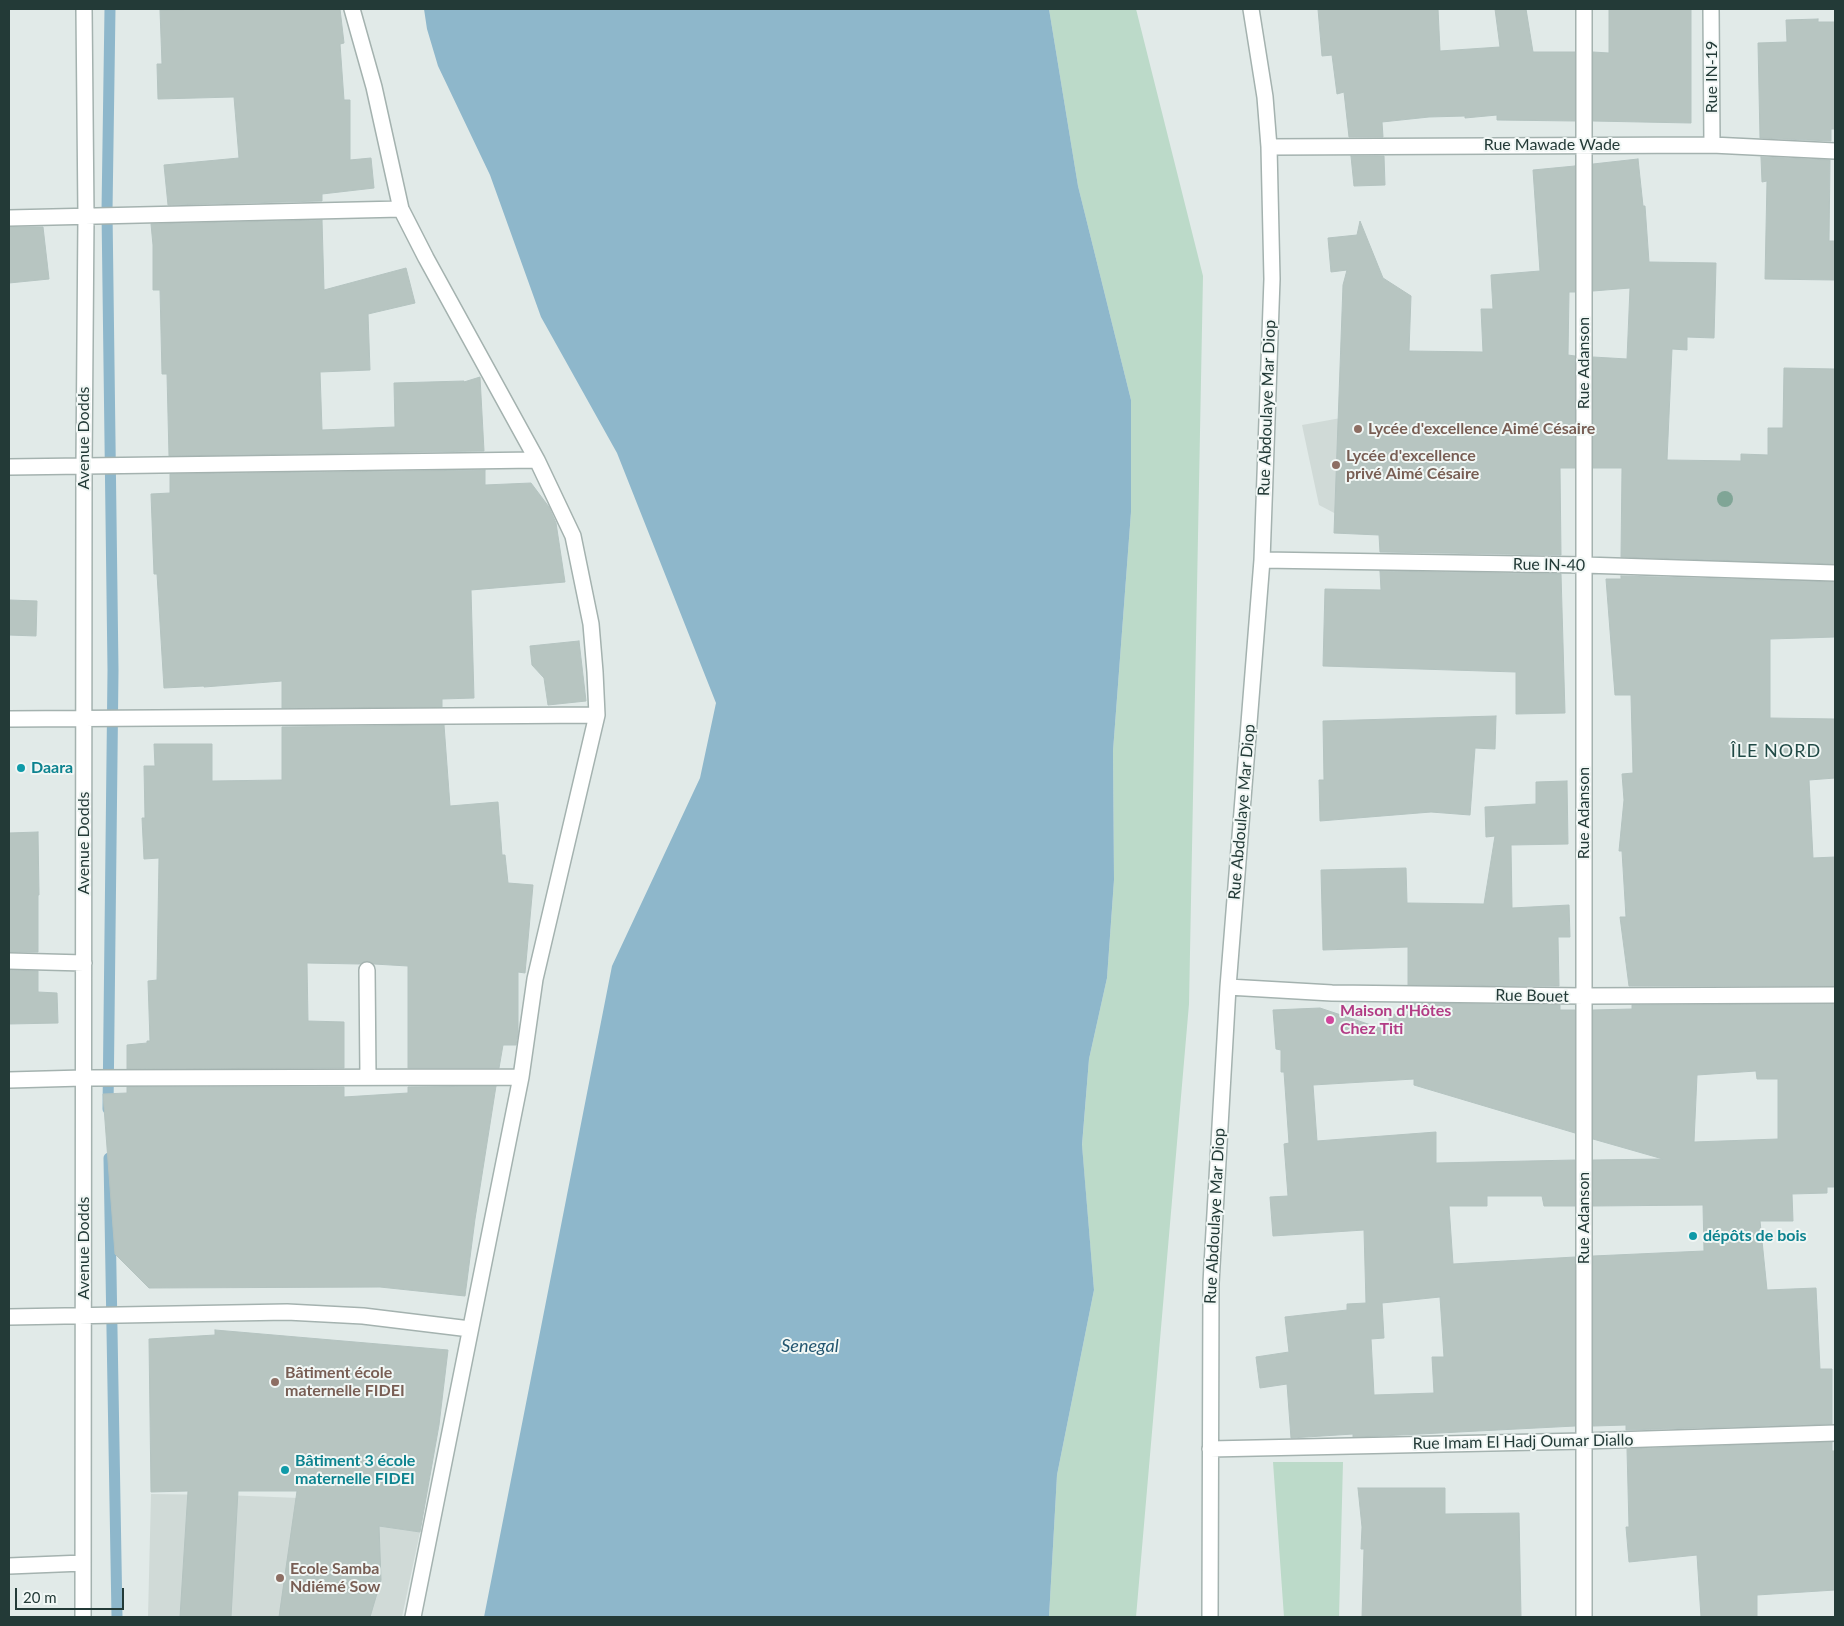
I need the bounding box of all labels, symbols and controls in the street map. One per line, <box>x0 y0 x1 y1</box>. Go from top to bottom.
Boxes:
street label: Rue IN-19 <box>1702 41 1722 113</box>
street label: Rue Mawade Wade <box>1484 135 1620 155</box>
street label: Rue Adanson <box>1574 317 1594 409</box>
street label: Rue Abdoulaye Mar Diop <box>1254 320 1280 496</box>
street label: Avenue Dodds <box>74 386 94 490</box>
place label: Lycée d'excellence Aimé Césaire <box>1368 419 1595 439</box>
marker: Lycée d'excellence Aimé Césaire <box>1352 423 1364 435</box>
place label: Lycée d'excellence privé Aimé Césaire <box>1346 446 1479 484</box>
marker: Lycée d'excellence privé Aimé Césaire <box>1330 459 1342 471</box>
street label: Rue IN-40 <box>1513 555 1585 575</box>
street label: Rue Abdoulaye Mar Diop <box>1225 723 1259 901</box>
district label: ÎLE NORD <box>1730 740 1822 762</box>
place label: Daara <box>31 758 73 778</box>
marker: Daara <box>15 762 27 774</box>
street label: Rue Adanson <box>1574 767 1594 859</box>
street label: Avenue Dodds <box>74 791 94 895</box>
street label: Rue Bouet <box>1495 986 1569 1006</box>
place label: Maison d'Hôtes Chez Titi <box>1340 1001 1451 1039</box>
marker: Maison d'Hôtes Chez Titi <box>1324 1014 1336 1026</box>
street label: Rue Abdoulaye Mar Diop <box>1201 1127 1229 1305</box>
street label: Rue Adanson <box>1574 1172 1594 1264</box>
street label: Avenue Dodds <box>74 1196 94 1300</box>
place label: dépôts de bois <box>1703 1226 1806 1246</box>
marker: dépôts de bois <box>1687 1230 1699 1242</box>
water label: Senegal <box>781 1335 839 1357</box>
place label: Bâtiment école maternelle FIDEI <box>285 1363 405 1401</box>
marker: Bâtiment école maternelle FIDEI <box>269 1376 281 1388</box>
street label: Rue Imam El Hadj Oumar Diallo <box>1412 1430 1634 1454</box>
place label: Bâtiment 3 école maternelle FIDEI <box>295 1451 415 1489</box>
marker: Bâtiment 3 école maternelle FIDEI <box>279 1464 291 1476</box>
place label: Ecole Samba Ndiémé Sow <box>290 1559 380 1597</box>
marker: Ecole Samba Ndiémé Sow <box>274 1572 286 1584</box>
scale bar <box>18 1578 126 1610</box>
text: 20 m <box>23 1588 57 1606</box>

